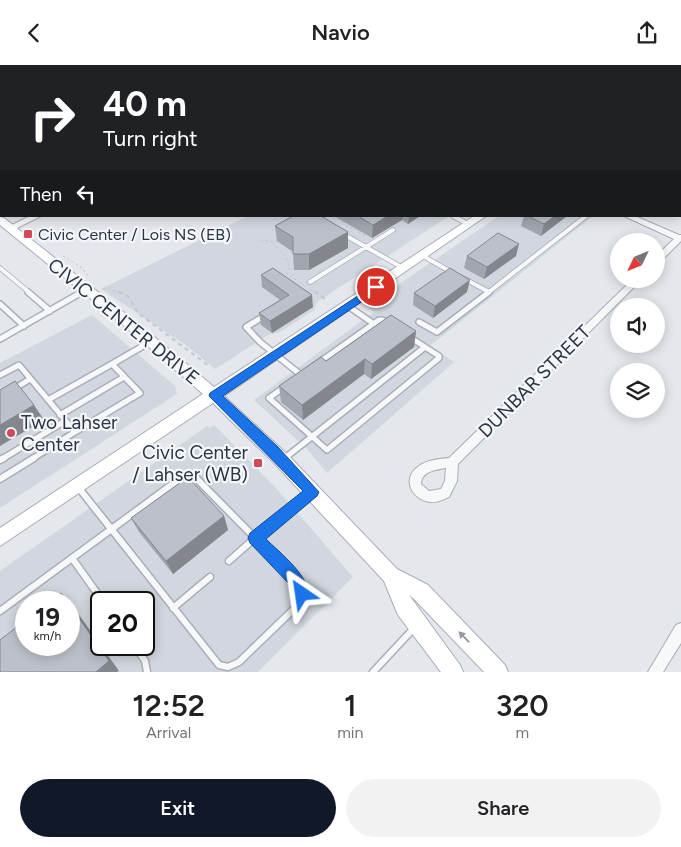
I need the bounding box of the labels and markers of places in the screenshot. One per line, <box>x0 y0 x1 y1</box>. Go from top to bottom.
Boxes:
place label: Civic Center / Lois NS (EB) <box>38 225 231 244</box>
marker: Civic Center / Lois NS (EB) <box>22 228 34 240</box>
pin <box>355 266 397 308</box>
place label: Two Lahser Center <box>21 411 118 456</box>
marker: Two Lahser Center <box>5 427 17 439</box>
place label: Civic Center / Lahser (WB) <box>132 441 249 486</box>
marker: Civic Center / Lahser (WB) <box>252 457 264 469</box>

